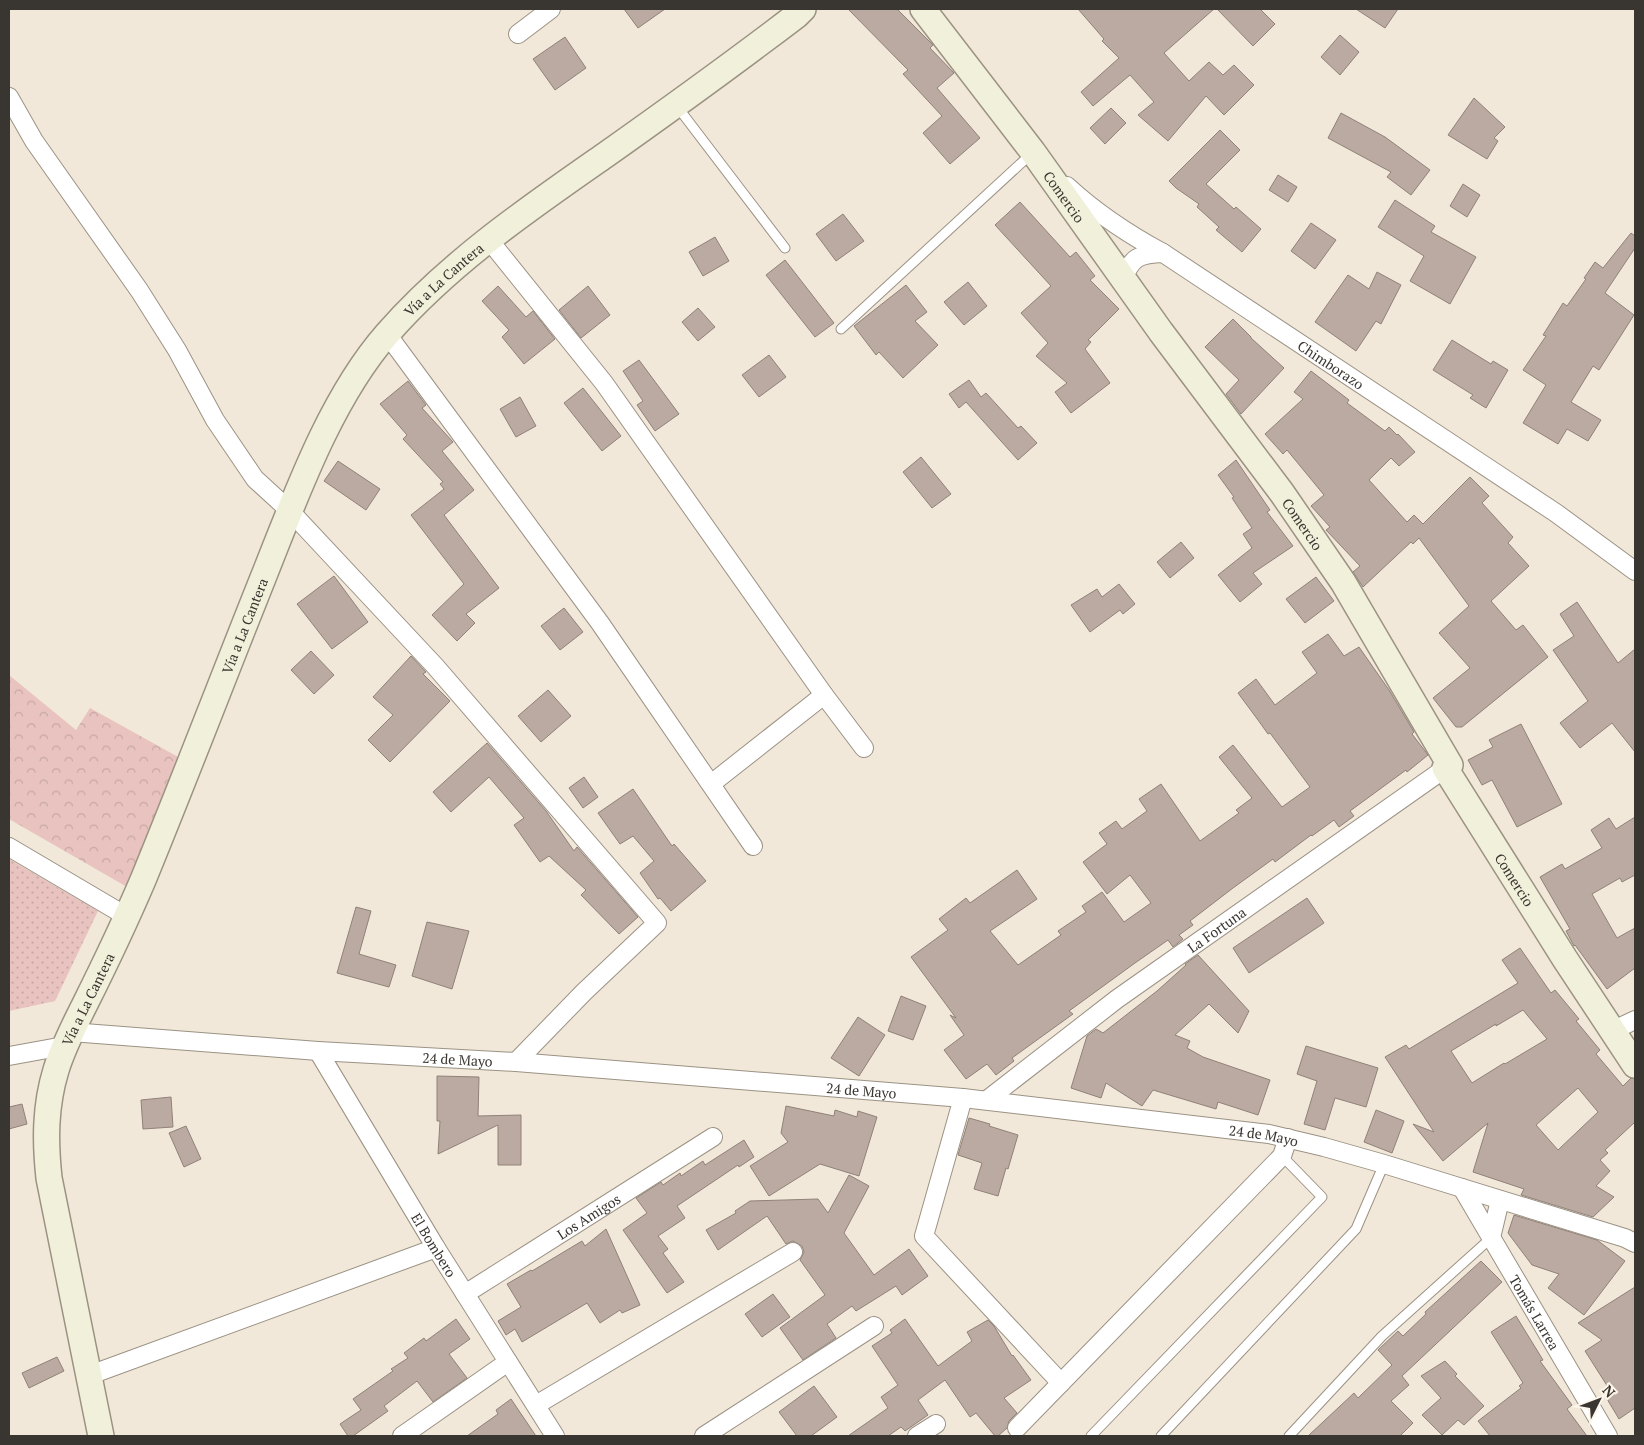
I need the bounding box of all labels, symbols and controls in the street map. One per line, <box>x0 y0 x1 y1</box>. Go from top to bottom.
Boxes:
street label: Comercio <box>1040 167 1090 226</box>
street label: Vía a La Cantera <box>399 238 487 320</box>
street label: Chimborazo <box>1294 335 1368 393</box>
street label: Comercio <box>1278 494 1328 554</box>
street label: Vía a La Cantera <box>217 575 272 676</box>
street label: Comercio <box>1491 849 1539 910</box>
street label: La Fortuna <box>1183 902 1249 956</box>
street label: Vía a La Cantera <box>57 949 118 1049</box>
street label: 24 de Mayo <box>422 1047 493 1070</box>
street label: 24 de Mayo <box>825 1078 897 1102</box>
street label: 24 de Mayo <box>1228 1120 1301 1150</box>
street label: Los Amigos <box>553 1189 624 1243</box>
street label: El Bombero <box>407 1209 461 1281</box>
street label: Tomás Larrea <box>1506 1271 1565 1353</box>
north arrow <box>1574 1375 1624 1425</box>
text: N <box>1598 1381 1620 1402</box>

